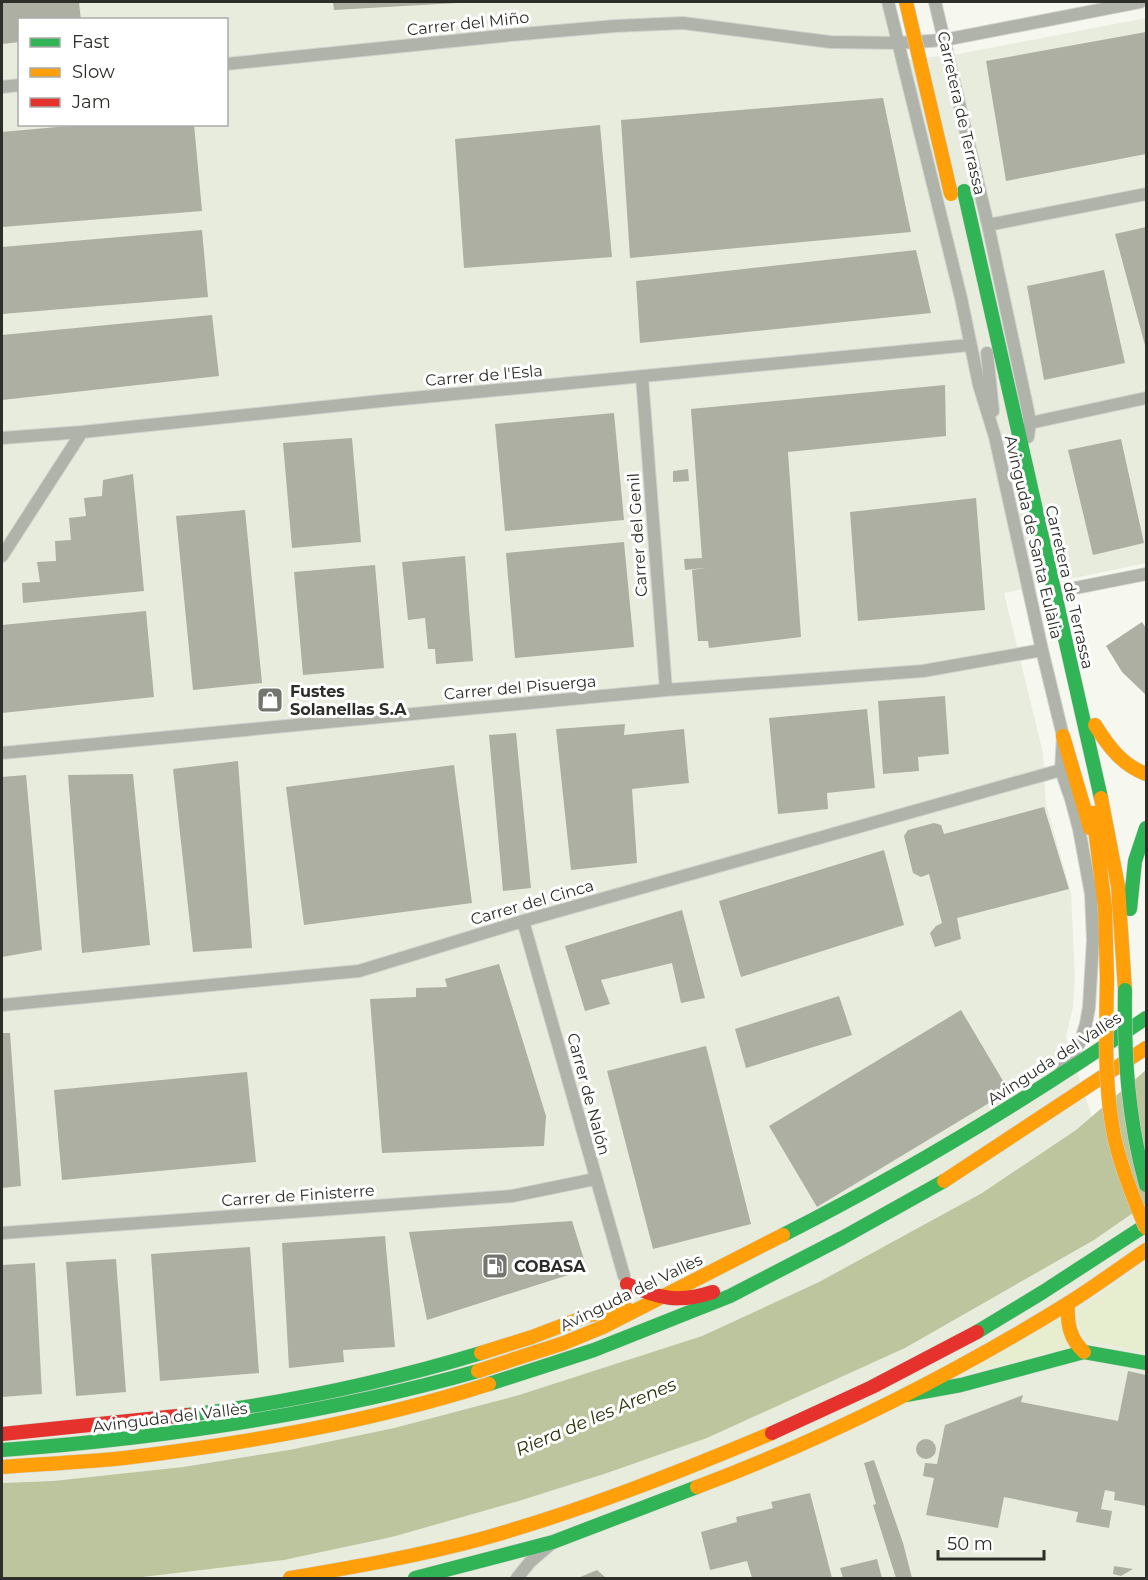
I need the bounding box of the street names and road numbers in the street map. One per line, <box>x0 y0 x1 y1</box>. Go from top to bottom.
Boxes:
street label: Carrer del Miño <box>406 8 530 39</box>
street label: Carretera de Terrassa <box>933 29 990 197</box>
street label: Carrer de l'Esla <box>425 361 544 390</box>
street label: Avinguda de Santa Eulàlia <box>1001 433 1066 641</box>
street label: Carrer del Genil <box>624 473 651 597</box>
street label: Carretera de Terrassa <box>1041 503 1098 671</box>
street label: Carrer del Pisuerga <box>443 671 597 704</box>
street label: Carrer del Cinca <box>468 876 596 929</box>
street label: Avinguda del Vallès <box>984 1008 1125 1109</box>
street label: Carrer de Nalón <box>563 1031 614 1157</box>
street label: Carrer de Finisterre <box>221 1181 375 1210</box>
street label: Avinguda del Vallès <box>557 1250 706 1335</box>
street label: Avinguda del Vallès <box>92 1399 249 1436</box>

